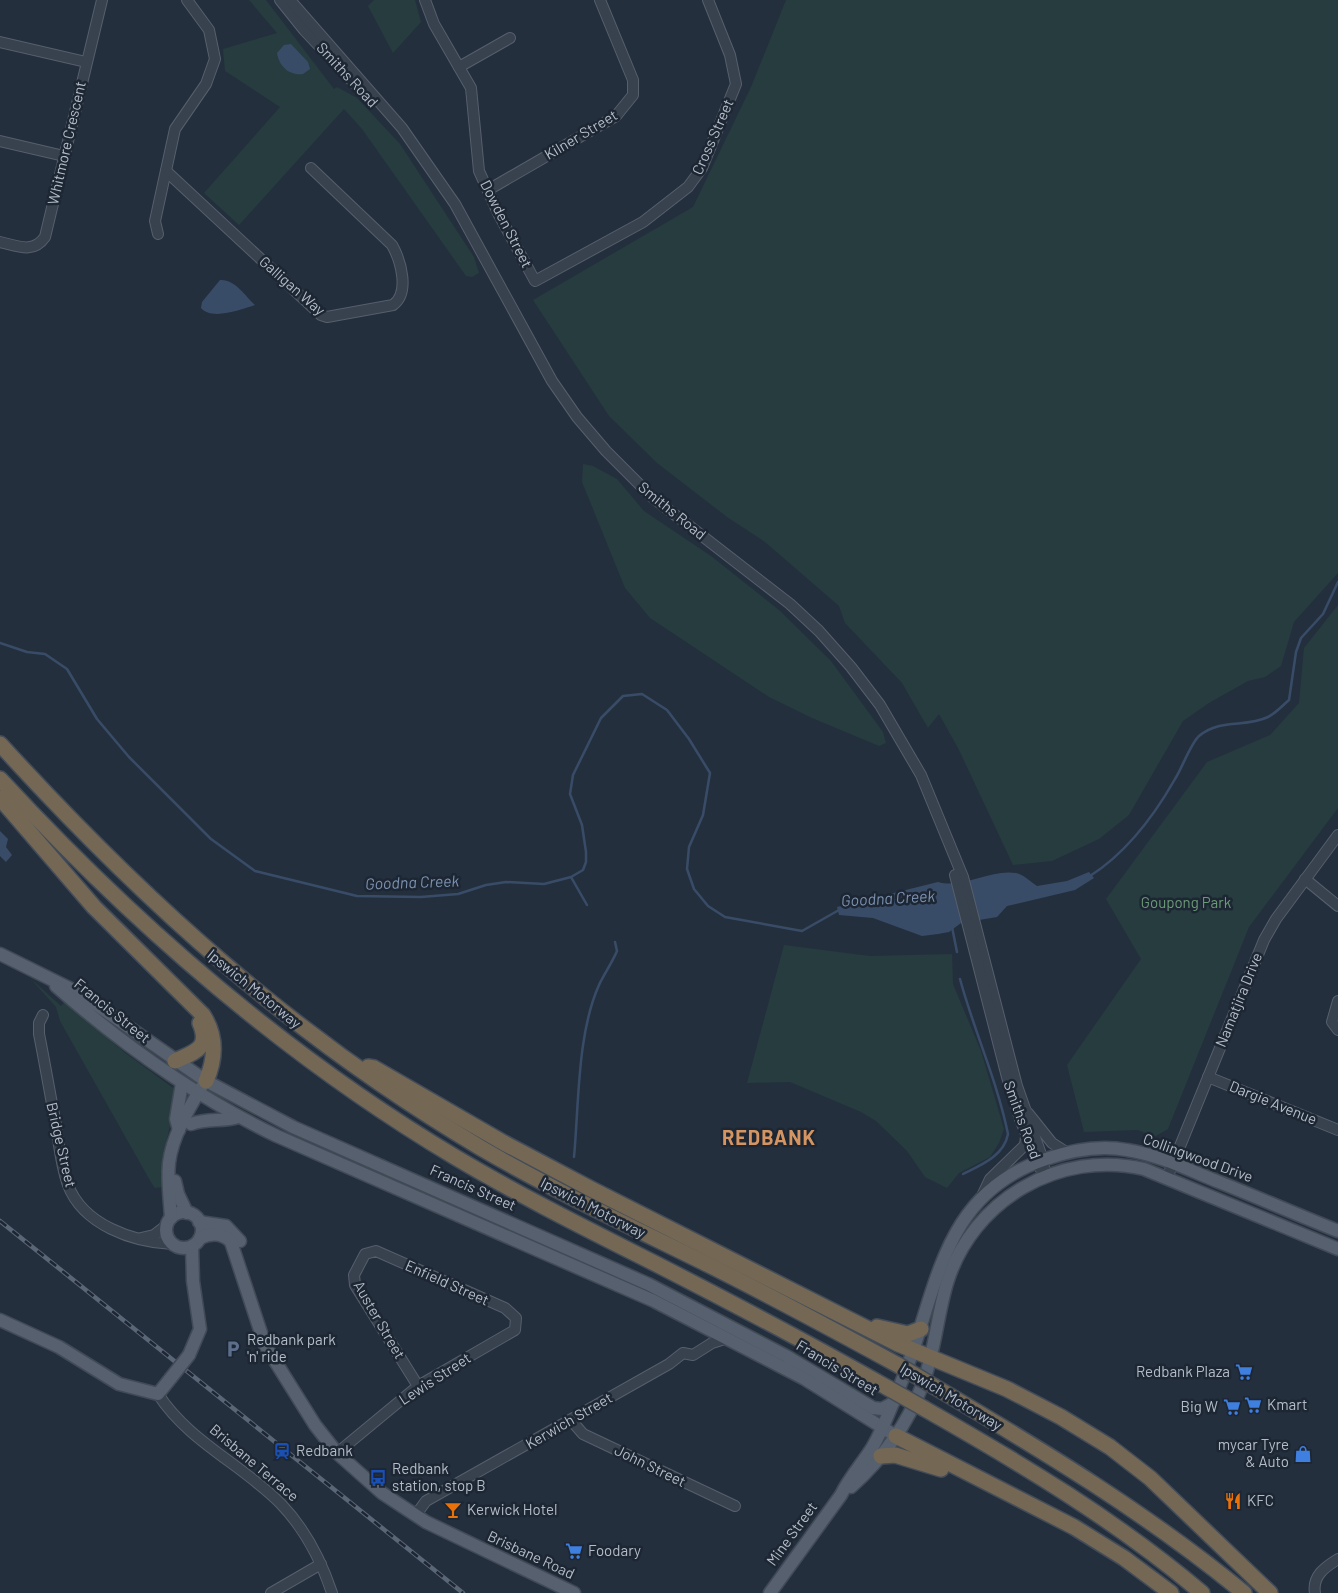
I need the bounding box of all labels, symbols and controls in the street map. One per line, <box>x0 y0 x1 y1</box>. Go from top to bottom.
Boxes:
street label: Smiths Road <box>313 38 382 110</box>
street label: Whitmore Crescent <box>43 79 89 206</box>
street label: Cross Street <box>687 96 737 177</box>
street label: Kilner Street <box>541 105 620 163</box>
street label: Dowden Street <box>477 177 537 270</box>
street label: Galligan Way <box>256 252 329 319</box>
street label: Smiths Road <box>635 477 710 543</box>
water label: Goodna Creek <box>365 870 460 893</box>
water label: Goodna Creek <box>840 886 936 909</box>
park label: Goupong Park <box>1141 893 1232 911</box>
street label: Ipswich Motorway <box>204 945 305 1032</box>
street label: Namatjira Drive <box>1211 950 1265 1049</box>
street label: Francis Street <box>71 974 154 1046</box>
street label: Dargie Avenue <box>1227 1076 1320 1128</box>
street label: Smiths Road <box>1000 1078 1045 1161</box>
street label: Bridge Street <box>43 1100 81 1189</box>
district label: REDBANK <box>722 1125 816 1149</box>
street label: Collingwood Drive <box>1141 1129 1256 1185</box>
street label: Francis Street <box>428 1160 519 1214</box>
street label: Ipswich Motorway <box>538 1173 649 1241</box>
street label: Enfield Street <box>403 1256 492 1309</box>
street label: Auster Street <box>350 1277 409 1362</box>
place label: Redbank park 'n' ride <box>247 1330 336 1365</box>
street label: Francis Street <box>793 1336 882 1399</box>
parking icon: Redbank park 'n' ride <box>223 1339 243 1359</box>
street label: Lewis Street <box>395 1348 474 1408</box>
street label: Ipswich Motorway <box>897 1359 1006 1434</box>
place label: Redbank Plaza <box>1136 1362 1230 1380</box>
supermarket icon: Redbank Plaza <box>1234 1362 1254 1382</box>
street label: Kerwich Street <box>522 1388 615 1452</box>
supermarket icon: Kmart <box>1243 1395 1263 1415</box>
place label: Kmart <box>1267 1395 1307 1413</box>
place label: Big W <box>1181 1397 1218 1415</box>
supermarket icon: Big W <box>1222 1397 1242 1417</box>
street label: Brisbane Terrace <box>207 1420 303 1505</box>
place label: mycar Tyre & Auto <box>1218 1435 1289 1470</box>
street label: John Street <box>612 1440 689 1490</box>
station icon: Redbank <box>272 1441 292 1461</box>
place label: Redbank <box>296 1441 353 1459</box>
shop icon: mycar Tyre & Auto <box>1293 1444 1313 1464</box>
place label: Redbank station, stop B <box>392 1459 486 1494</box>
bus stop icon: Redbank station, stop B <box>368 1468 388 1488</box>
restaurant icon: KFC <box>1223 1491 1243 1511</box>
place label: KFC <box>1247 1491 1274 1509</box>
street label: Mine Street <box>762 1498 820 1569</box>
bar icon: Kerwick Hotel <box>443 1500 463 1520</box>
place label: Kerwick Hotel <box>467 1500 557 1518</box>
street label: Brisbane Road <box>485 1526 578 1582</box>
supermarket icon: Foodary <box>564 1541 584 1561</box>
place label: Foodary <box>588 1541 641 1559</box>

